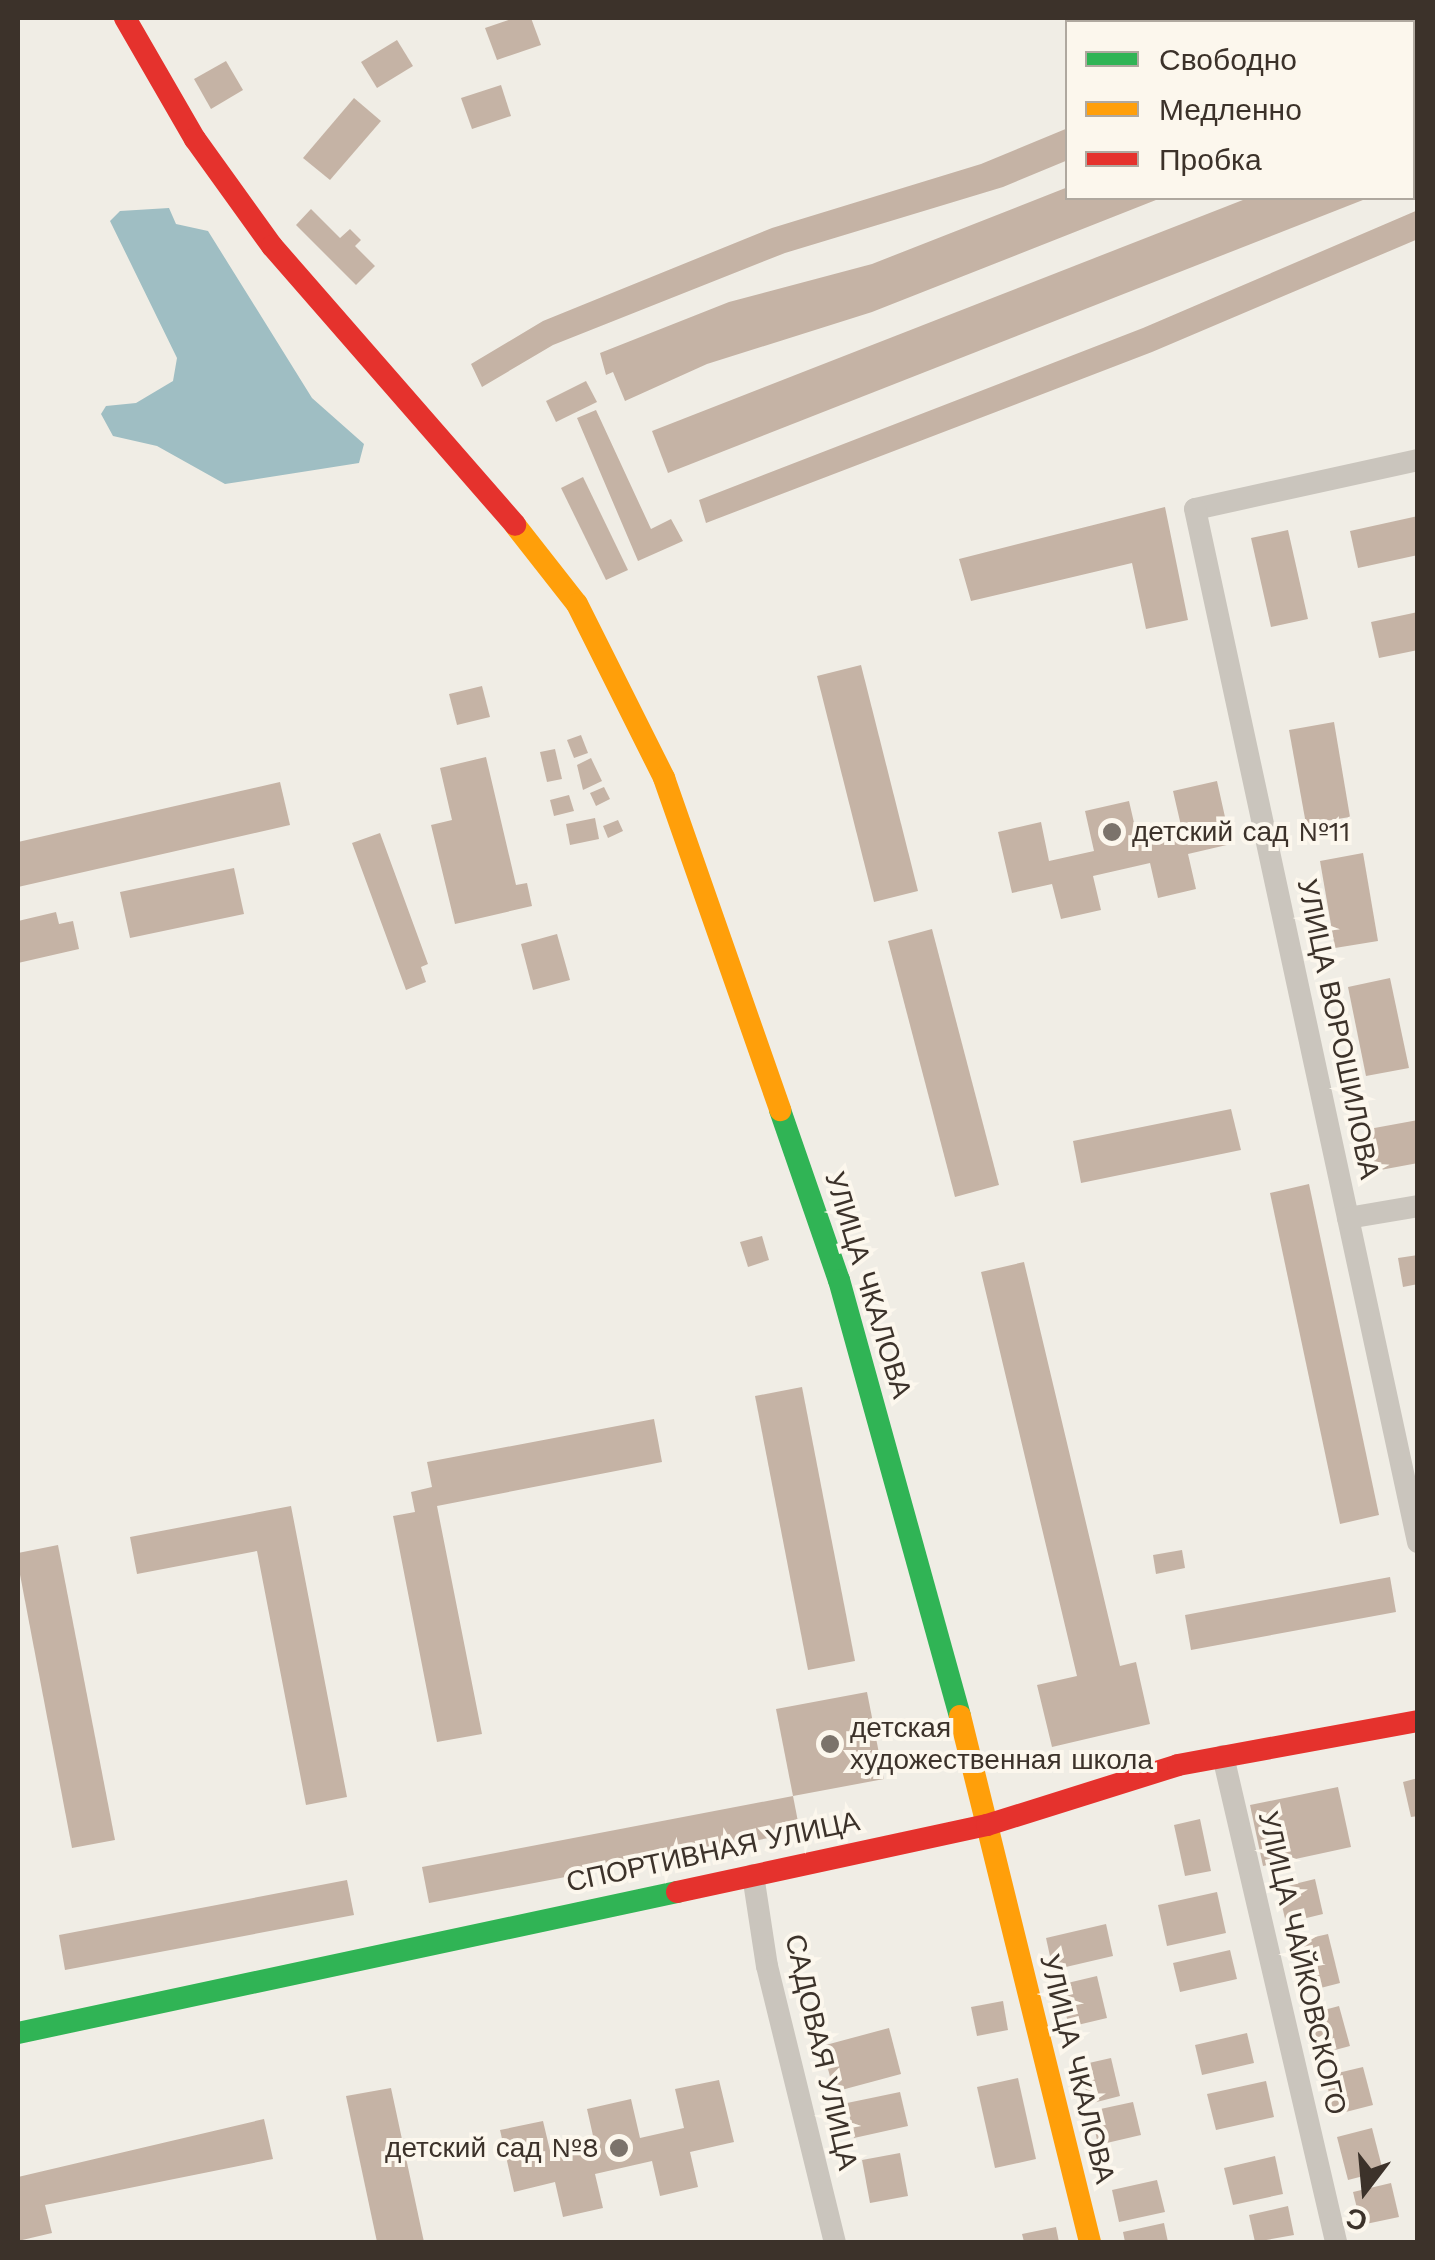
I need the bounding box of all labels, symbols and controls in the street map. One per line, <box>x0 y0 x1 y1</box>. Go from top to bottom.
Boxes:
legend <box>1065 20 1415 200</box>
text: Свободно <box>1159 42 1297 77</box>
text: Медленно <box>1159 92 1302 127</box>
text: Пробка <box>1159 142 1262 177</box>
place label: детский сад №11 <box>1132 815 1350 849</box>
marker: детский сад №11 <box>1101 821 1123 843</box>
street label: УЛИЦА ВОРОШИЛОВА <box>1290 876 1386 1182</box>
street label: УЛИЦА ЧКАЛОВА <box>818 1168 918 1402</box>
place label: детская художественная школа <box>850 1711 1153 1777</box>
marker: детская художественная школа <box>819 1733 841 1755</box>
street label: СПОРТИВНАЯ УЛИЦА <box>563 1804 863 1900</box>
street label: УЛИЦА ЧАЙКОВСКОГО <box>1251 1808 1353 2118</box>
street label: САДОВАЯ УЛИЦА <box>778 1931 864 2173</box>
street label: УЛИЦА ЧКАЛОВА <box>1032 1951 1122 2187</box>
place label: детский сад №8 <box>385 2131 599 2165</box>
marker: детский сад №8 <box>608 2137 630 2159</box>
north arrow <box>1315 2140 1415 2240</box>
text: С <box>1342 2201 1371 2238</box>

